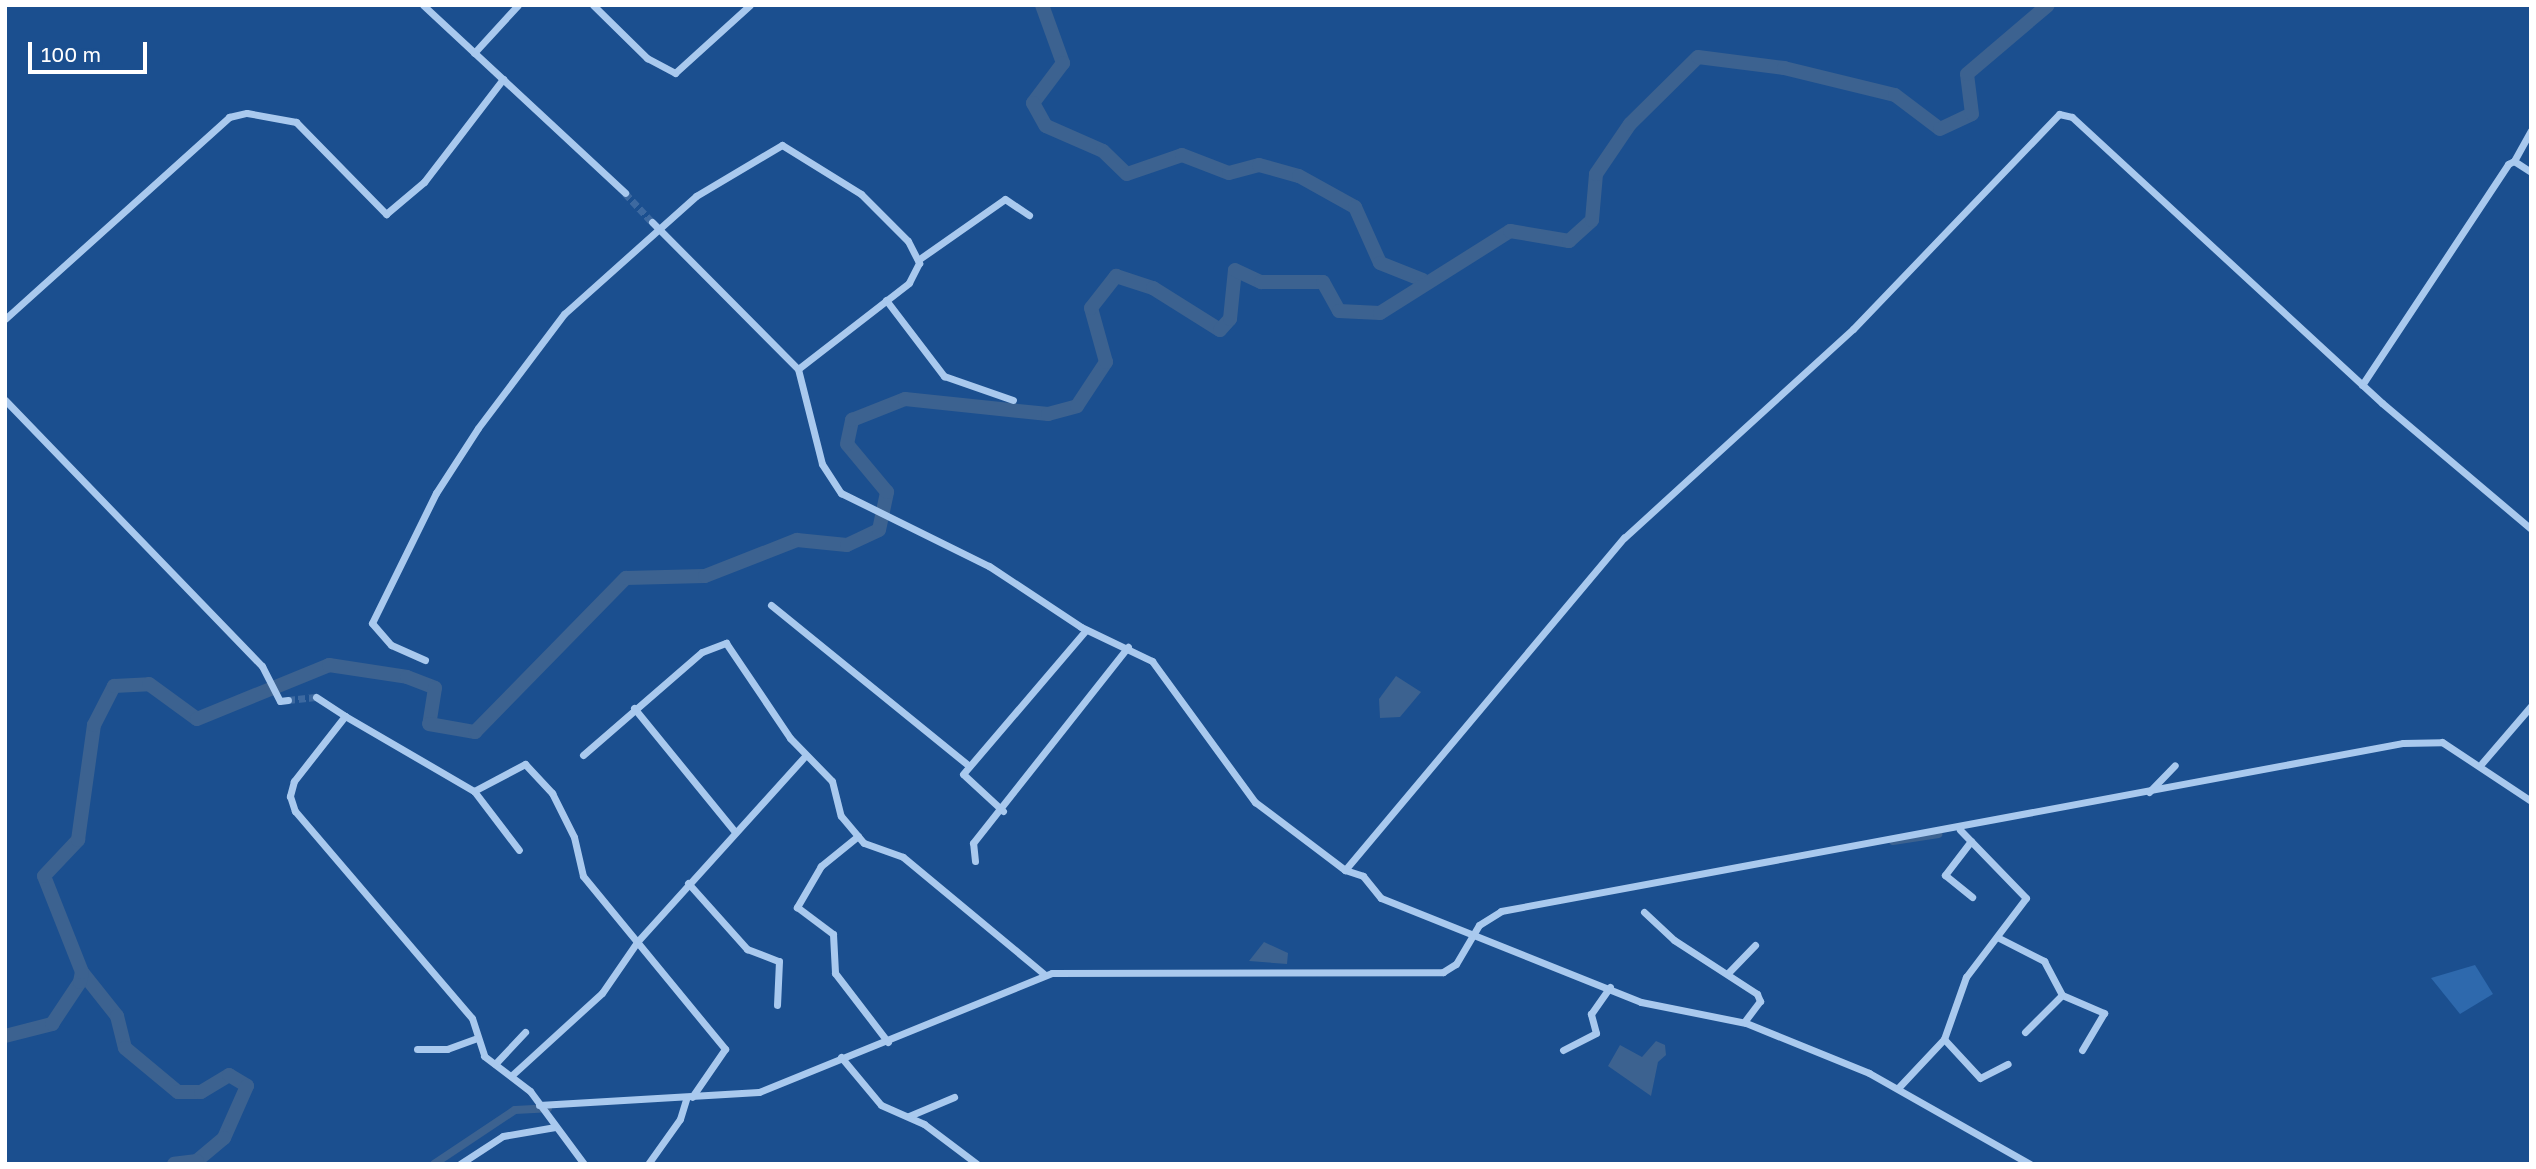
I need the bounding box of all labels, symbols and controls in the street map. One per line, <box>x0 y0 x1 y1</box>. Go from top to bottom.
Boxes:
scale bar <box>32 28 150 72</box>
text: 100 m <box>41 41 101 67</box>

